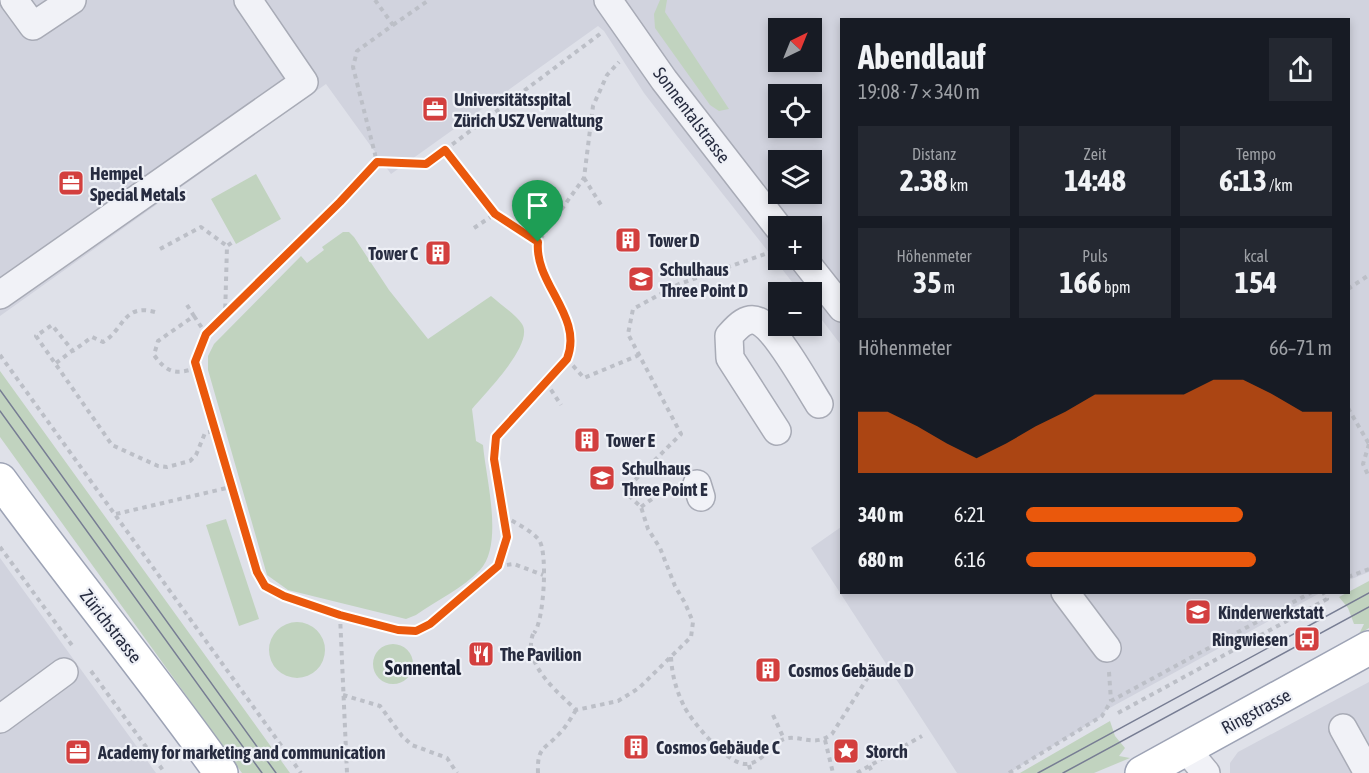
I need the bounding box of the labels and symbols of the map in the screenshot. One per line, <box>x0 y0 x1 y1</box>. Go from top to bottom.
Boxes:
north arrow <box>768 18 822 72</box>
street label: Sonnentalstrasse <box>649 63 735 167</box>
place label: Universitätsspital Zürich USZ Verwaltung <box>454 89 603 131</box>
office icon: Universitätsspital Zürich USZ Verwaltung <box>420 94 450 124</box>
place label: Hempel Special Metals <box>90 163 186 205</box>
office icon: Hempel Special Metals <box>56 168 86 198</box>
pin <box>512 180 563 242</box>
building icon: Tower D <box>613 225 643 255</box>
place label: Tower D <box>648 230 700 251</box>
building icon: Tower C <box>423 238 453 268</box>
place label: Tower C <box>368 243 418 264</box>
place label: Schulhaus Three Point D <box>660 259 748 301</box>
school or university icon: Schulhaus Three Point D <box>626 264 656 294</box>
building icon: Tower E <box>572 425 602 455</box>
place label: Tower E <box>606 430 656 451</box>
place label: Schulhaus Three Point E <box>622 458 708 500</box>
school or university icon: Schulhaus Three Point E <box>587 463 617 493</box>
street label: Zürichstrasse <box>76 585 146 667</box>
school or university icon: Kinderwerkstatt <box>1183 597 1213 627</box>
place label: Kinderwerkstatt <box>1218 602 1325 623</box>
bus stop icon: Ringwiesen <box>1292 624 1322 654</box>
place label: Ringwiesen <box>1212 629 1288 650</box>
restaurant icon: The Pavilion <box>466 639 496 669</box>
place label: The Pavilion <box>500 644 582 665</box>
building icon: Cosmos Gebäude D <box>753 655 783 685</box>
district label: Sonnental <box>385 656 462 679</box>
place label: Cosmos Gebäude D <box>788 660 914 681</box>
street label: Ringstrasse <box>1218 684 1294 738</box>
building icon: Cosmos Gebäude C <box>621 732 651 762</box>
place icon: Storch <box>831 736 861 766</box>
office icon: Academy for marketing and communication <box>63 737 93 767</box>
place label: Cosmos Gebäude C <box>656 737 780 758</box>
place label: Storch <box>866 741 908 762</box>
place label: Academy for marketing and communication <box>97 742 386 763</box>

